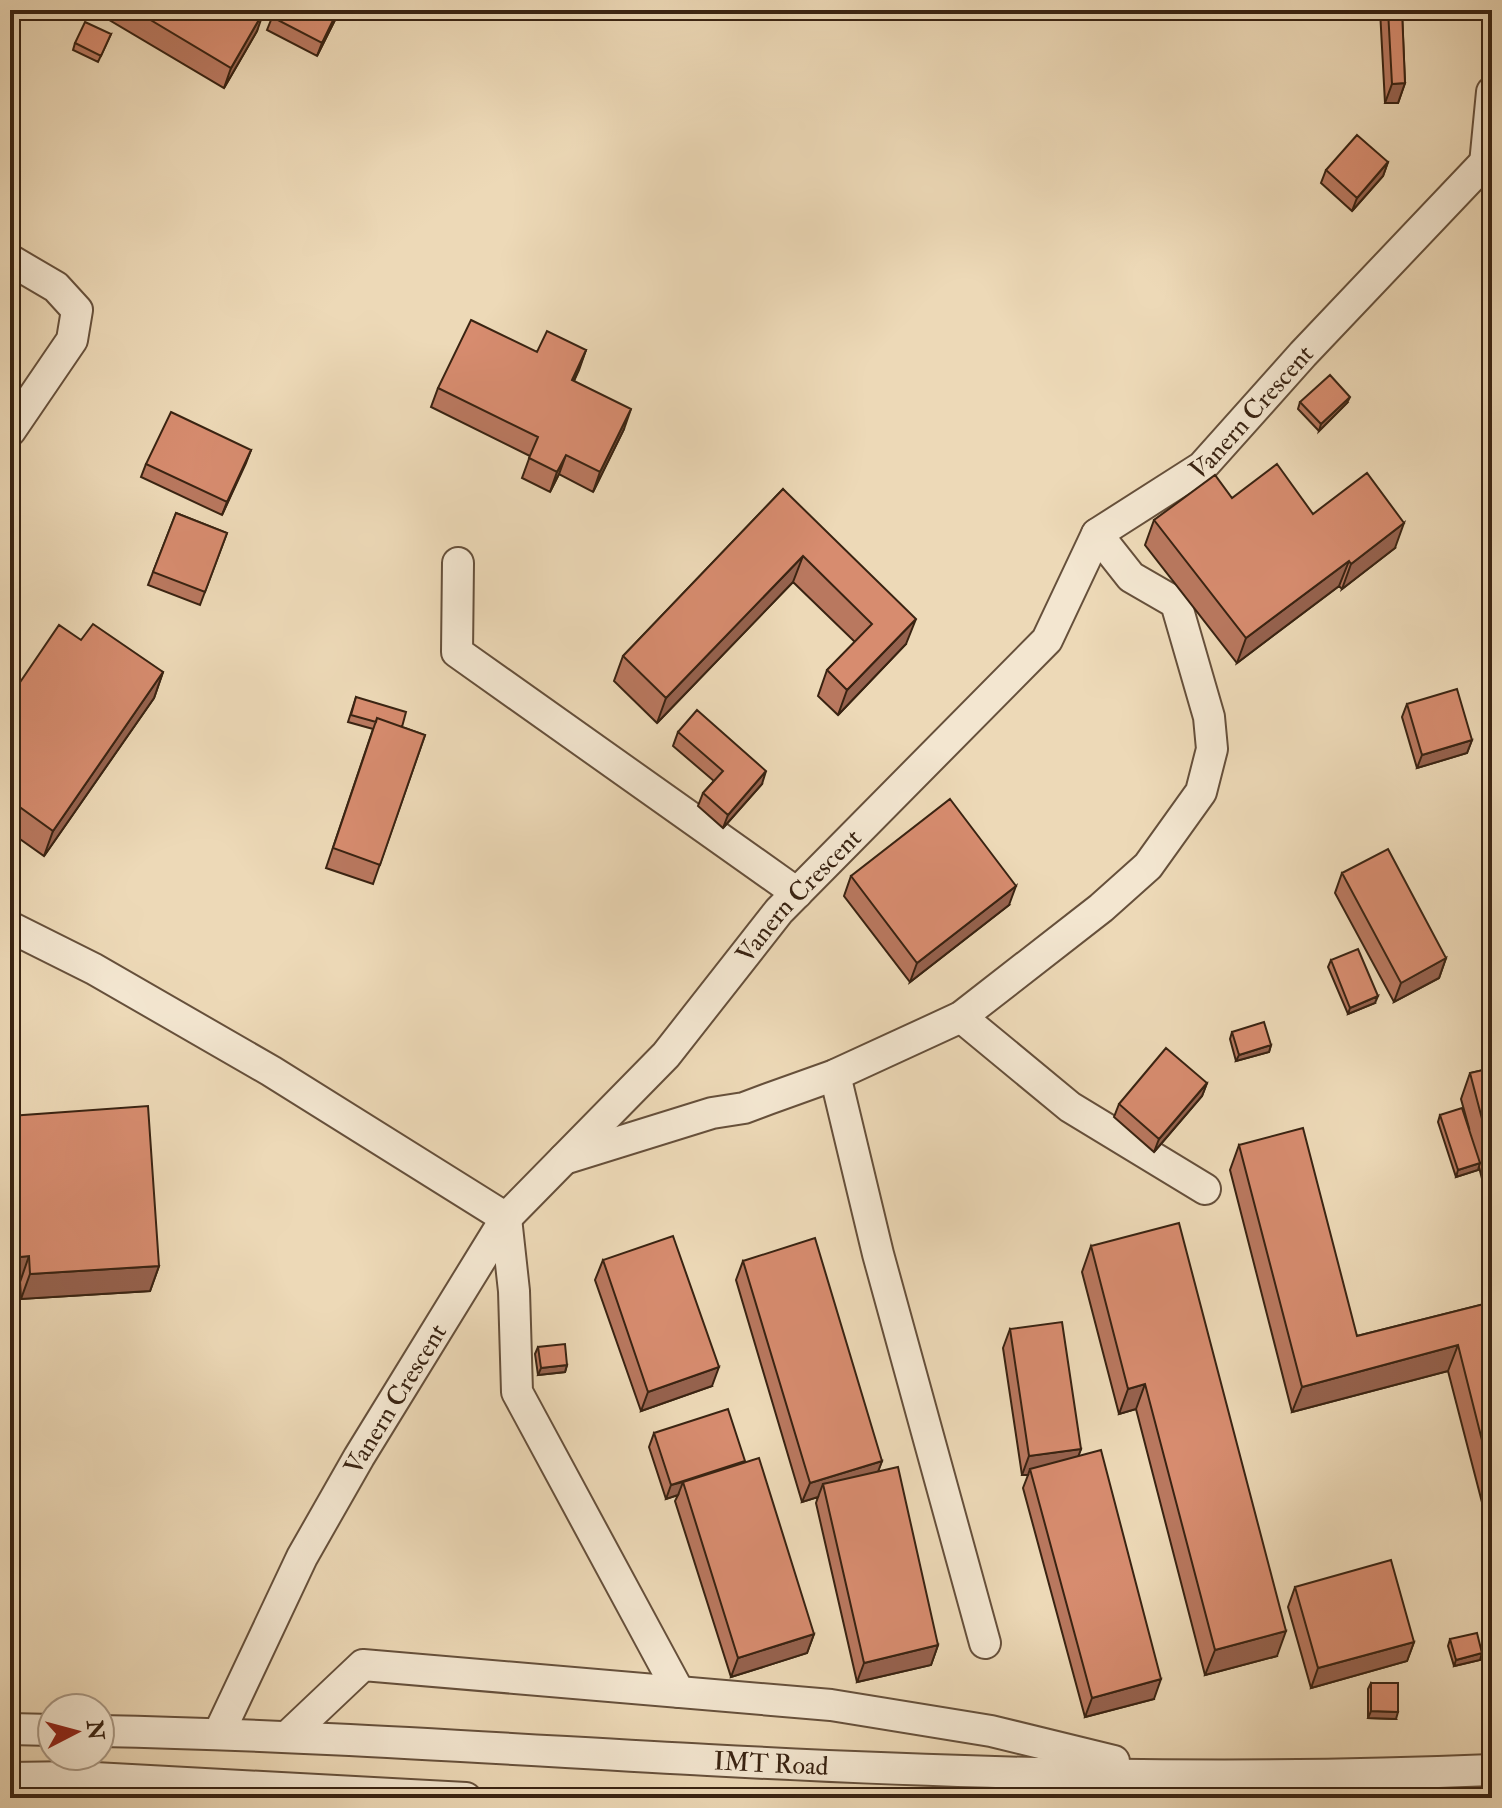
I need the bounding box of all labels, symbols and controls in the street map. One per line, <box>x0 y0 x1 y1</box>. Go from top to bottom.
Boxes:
street label: Vanern Crescent <box>1184 338 1320 488</box>
street label: Vanern Crescent <box>729 822 868 970</box>
street label: Vanern Crescent <box>337 1318 454 1480</box>
north arrow <box>36 1692 116 1772</box>
text: N <box>80 1718 110 1742</box>
street label: IMT Road <box>713 1745 829 1783</box>

